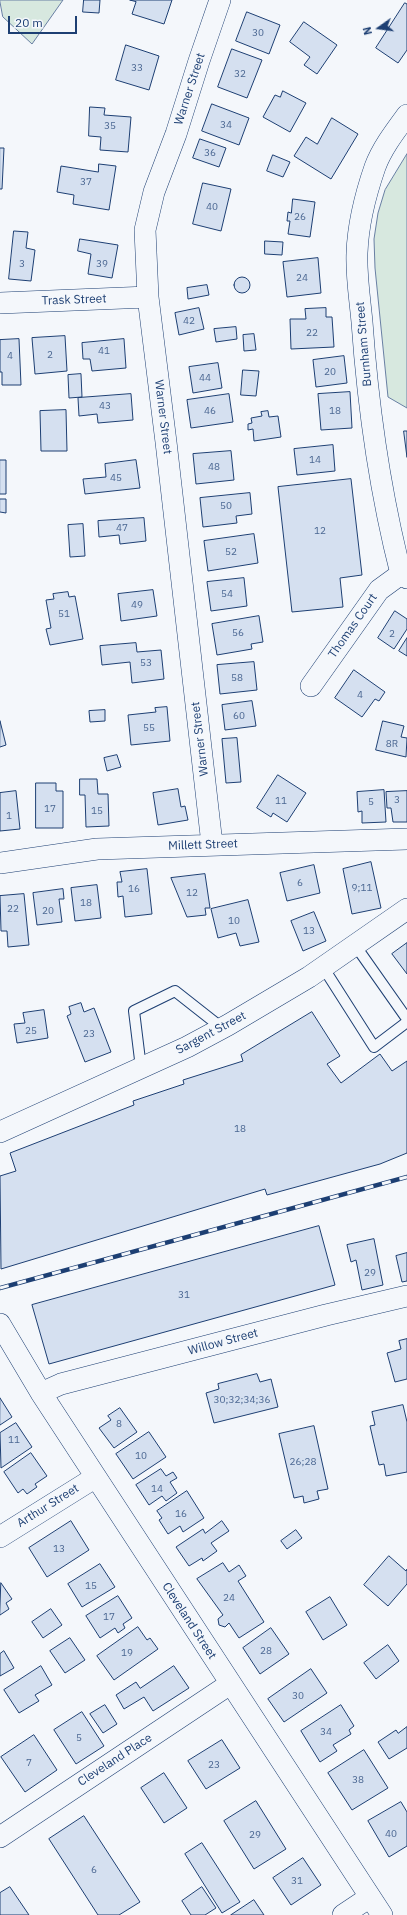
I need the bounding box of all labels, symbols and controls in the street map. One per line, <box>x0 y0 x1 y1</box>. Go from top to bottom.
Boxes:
scale bar <box>10 8 79 34</box>
north arrow <box>359 8 399 48</box>
text: 20 m <box>15 15 43 30</box>
text: N <box>360 25 375 36</box>
house number: 30 <box>252 27 264 39</box>
street label: Warner Street <box>172 51 208 127</box>
house number: 33 <box>131 62 143 74</box>
house number: 32 <box>234 68 246 80</box>
house number: 34 <box>220 119 232 131</box>
house number: 35 <box>104 120 116 132</box>
house number: 36 <box>204 147 216 159</box>
house number: 37 <box>80 176 92 188</box>
house number: 40 <box>206 201 218 213</box>
house number: 26 <box>294 211 306 223</box>
house number: 3 <box>19 258 25 270</box>
house number: 39 <box>96 258 108 270</box>
house number: 24 <box>296 272 308 284</box>
street label: Trask Street <box>41 292 107 308</box>
street label: Burnham Street <box>353 301 375 387</box>
house number: 42 <box>183 315 195 327</box>
house number: 22 <box>306 327 318 339</box>
house number: 41 <box>98 345 110 357</box>
house number: 2 <box>47 349 53 361</box>
house number: 4 <box>7 350 13 362</box>
house number: 20 <box>324 366 336 378</box>
house number: 44 <box>199 372 211 384</box>
street label: Warner Street <box>151 379 175 455</box>
house number: 43 <box>99 400 111 412</box>
house number: 46 <box>204 405 216 417</box>
house number: 18 <box>329 405 341 417</box>
house number: 14 <box>309 454 321 466</box>
house number: 48 <box>208 461 220 473</box>
house number: 45 <box>110 472 122 484</box>
house number: 50 <box>220 500 232 512</box>
house number: 47 <box>116 522 128 534</box>
house number: 12 <box>314 525 326 537</box>
house number: 52 <box>225 546 237 558</box>
house number: 54 <box>221 588 233 600</box>
street label: Thomas Court <box>325 591 381 661</box>
house number: 49 <box>131 599 143 611</box>
house number: 51 <box>58 608 70 620</box>
house number: 56 <box>232 627 244 639</box>
house number: 2 <box>389 628 395 640</box>
house number: 53 <box>140 657 152 669</box>
house number: 58 <box>231 672 243 684</box>
house number: 4 <box>357 689 363 701</box>
street label: Warner Street <box>188 701 212 777</box>
house number: 60 <box>233 710 245 722</box>
house number: 55 <box>143 722 155 734</box>
house number: 8R <box>386 738 398 750</box>
house number: 3 <box>394 794 400 806</box>
house number: 11 <box>275 795 287 807</box>
house number: 5 <box>368 796 374 808</box>
house number: 17 <box>44 803 56 815</box>
house number: 15 <box>91 805 103 817</box>
house number: 1 <box>6 810 12 822</box>
street label: Millett Street <box>168 837 238 853</box>
house number: 6 <box>297 877 303 889</box>
house number: 9;11 <box>352 882 372 894</box>
house number: 16 <box>128 883 140 895</box>
house number: 12 <box>186 887 198 899</box>
house number: 18 <box>80 897 92 909</box>
house number: 22 <box>7 903 19 915</box>
house number: 20 <box>42 905 54 917</box>
house number: 10 <box>228 915 240 927</box>
house number: 13 <box>303 925 315 937</box>
street label: Sargent Street <box>174 1009 248 1057</box>
house number: 25 <box>25 1025 37 1037</box>
house number: 23 <box>83 1028 95 1040</box>
house number: 18 <box>234 1123 246 1135</box>
house number: 29 <box>364 1267 376 1279</box>
house number: 31 <box>178 1289 190 1301</box>
street label: Willow Street <box>186 1326 260 1358</box>
house number: 30;32;34;36 <box>214 1394 270 1406</box>
house number: 8 <box>116 1418 122 1430</box>
house number: 11 <box>8 1434 20 1446</box>
house number: 10 <box>135 1450 147 1462</box>
house number: 26;28 <box>290 1456 316 1468</box>
street label: Arthur Street <box>14 1481 82 1531</box>
house number: 14 <box>151 1483 163 1495</box>
house number: 16 <box>175 1508 187 1520</box>
house number: 13 <box>53 1543 65 1555</box>
house number: 15 <box>85 1580 97 1592</box>
street label: Cleveland Street <box>159 1580 219 1662</box>
house number: 24 <box>223 1592 235 1604</box>
house number: 17 <box>103 1611 115 1623</box>
house number: 28 <box>260 1645 272 1657</box>
house number: 19 <box>121 1647 133 1659</box>
house number: 30 <box>292 1690 304 1702</box>
house number: 34 <box>320 1726 332 1738</box>
street label: Cleveland Place <box>75 1731 155 1789</box>
house number: 5 <box>76 1732 82 1744</box>
house number: 7 <box>26 1757 32 1769</box>
house number: 23 <box>208 1759 220 1771</box>
house number: 38 <box>352 1774 364 1786</box>
house number: 40 <box>385 1828 397 1840</box>
house number: 29 <box>249 1829 261 1841</box>
house number: 6 <box>91 1864 97 1876</box>
house number: 31 <box>291 1875 303 1887</box>

